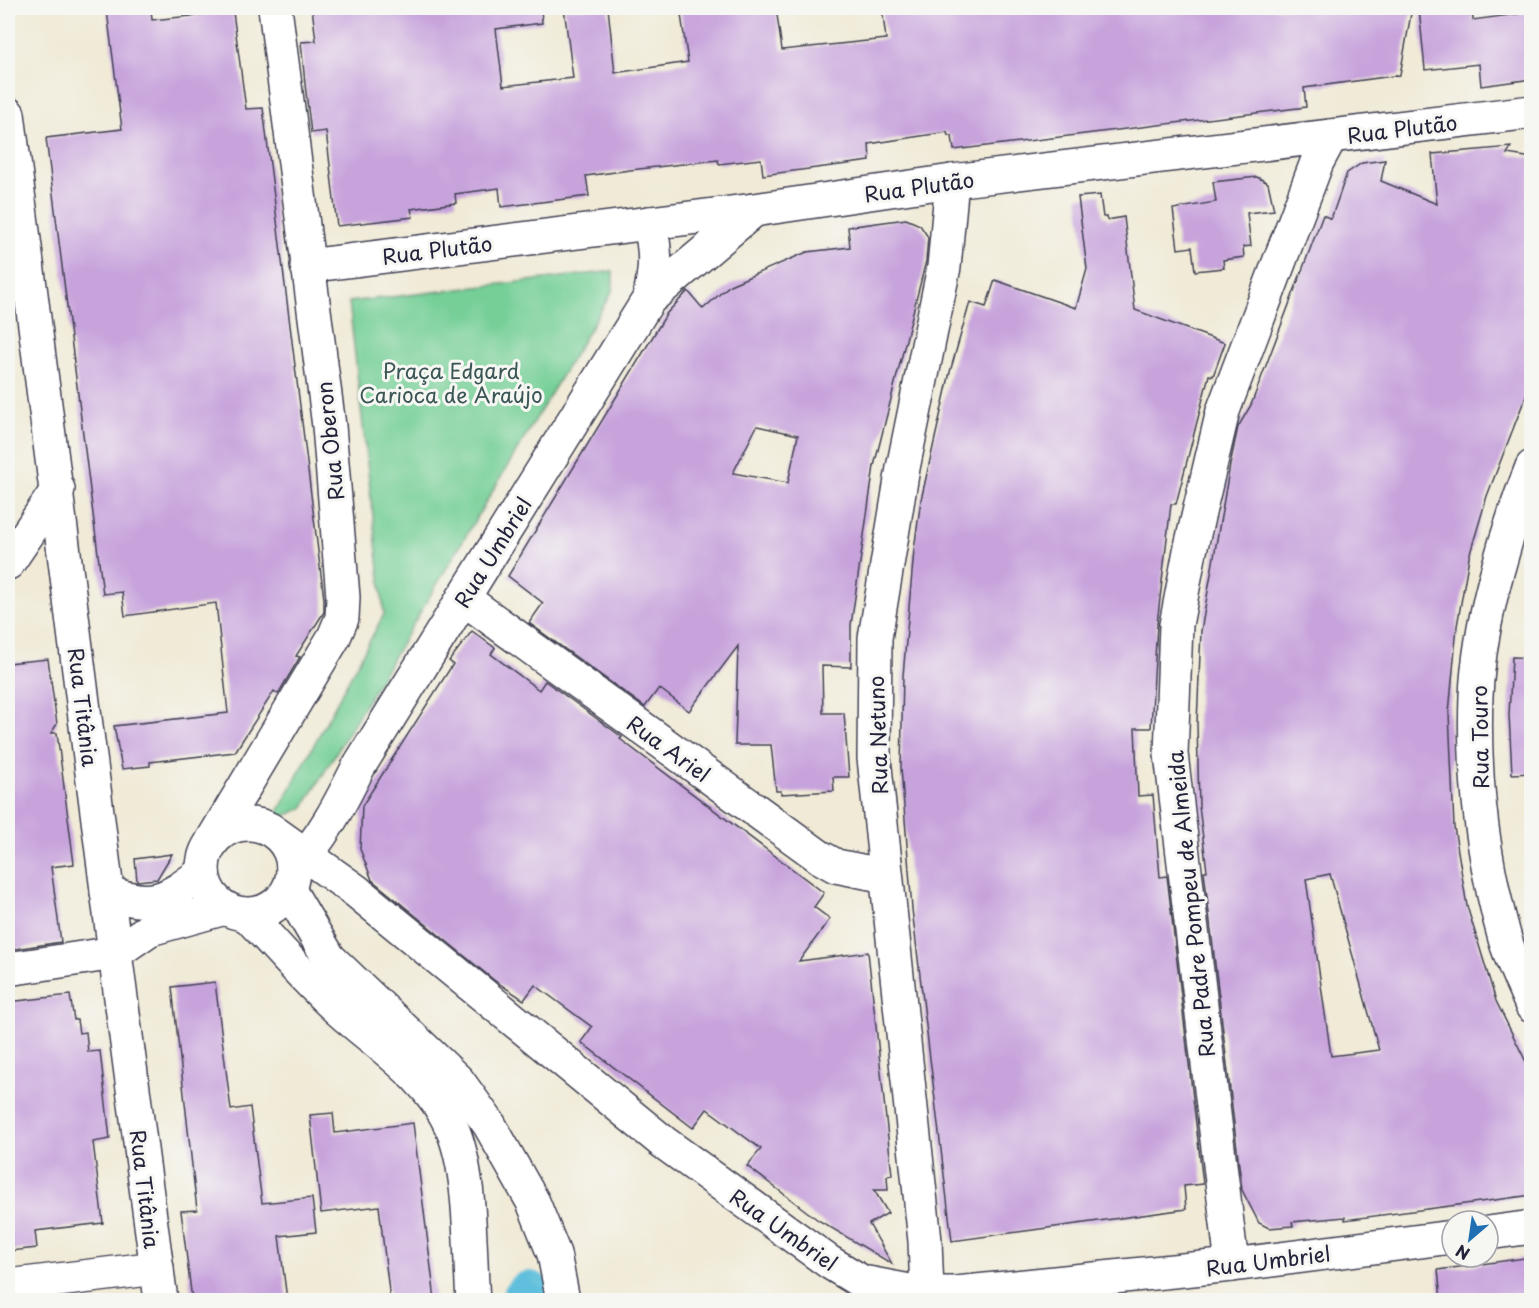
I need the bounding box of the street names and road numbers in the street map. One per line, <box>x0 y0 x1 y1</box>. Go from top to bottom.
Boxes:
street label: Rua Plutão <box>1345 105 1459 151</box>
street label: Rua Plutão <box>862 162 976 210</box>
street label: Rua Plutão <box>380 226 494 272</box>
street label: Rua Oberon <box>307 380 351 502</box>
street label: Rua Umbriel <box>445 491 539 613</box>
street label: Rua Titânia <box>61 646 107 768</box>
street label: Rua Netuno <box>859 675 895 795</box>
street label: Rua Touro <box>1462 685 1496 789</box>
street label: Rua Ariel <box>621 707 717 789</box>
street label: Rua Padre Pompeu de Almeida <box>1158 748 1222 1059</box>
street label: Rua Titânia <box>123 1128 169 1250</box>
street label: Rua Umbriel <box>724 1180 844 1278</box>
street label: Rua Umbriel <box>1204 1237 1332 1283</box>

